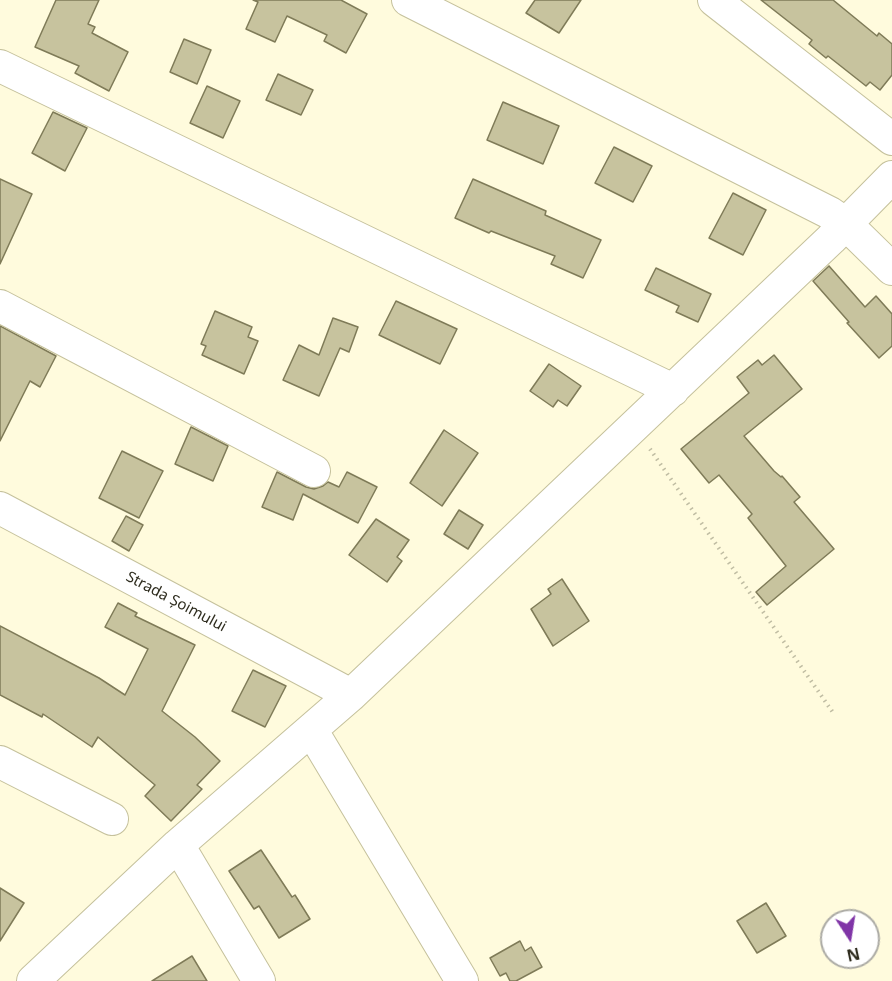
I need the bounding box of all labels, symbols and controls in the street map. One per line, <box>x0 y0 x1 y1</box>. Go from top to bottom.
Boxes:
street label: Strada Șoimului <box>123 568 229 636</box>
north arrow <box>820 909 880 969</box>
text: N <box>845 943 862 967</box>

